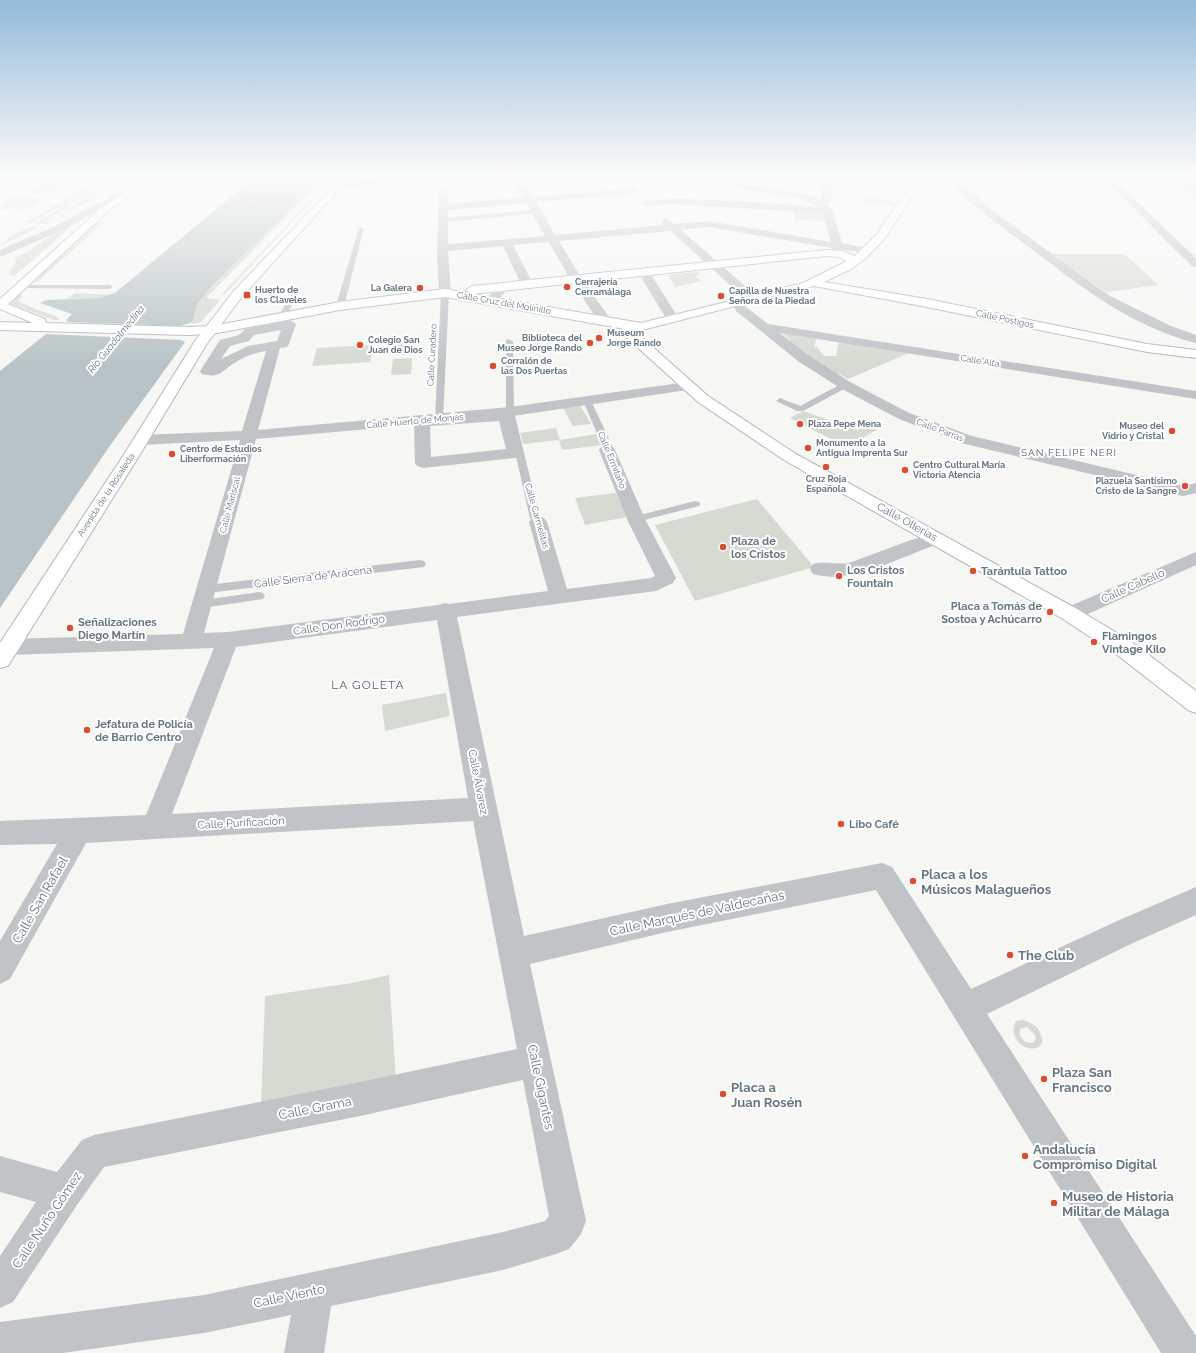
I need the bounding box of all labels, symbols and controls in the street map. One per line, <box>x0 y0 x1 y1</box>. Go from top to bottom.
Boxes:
place label: Cerrajería Cerramálaga <box>575 277 631 297</box>
marker: Cerrajería Cerramálaga <box>562 282 572 292</box>
place label: La Galera <box>371 283 412 293</box>
marker: La Galera <box>415 283 425 293</box>
place label: Huerto de los Claveles <box>255 285 307 305</box>
place label: Capilla de Nuestra Señora de la Piedad <box>729 286 815 306</box>
marker: Huerto de los Claveles <box>242 290 252 300</box>
street label: Calle Cruz del Molinillo <box>456 290 552 316</box>
marker: Capilla de Nuestra Señora de la Piedad <box>716 291 726 301</box>
water label: Río Guadalmedina <box>85 303 147 375</box>
street label: Calle Postigos <box>975 308 1036 330</box>
street label: Calle Curadero <box>425 324 439 386</box>
place label: Museum Jorge Rando <box>607 328 662 348</box>
place label: Biblioteca del Museo Jorge Rando <box>497 333 583 353</box>
marker: Museum Jorge Rando <box>594 333 604 343</box>
place label: Colegio San Juan de Dios <box>368 335 423 355</box>
marker: Biblioteca del Museo Jorge Rando <box>585 338 595 348</box>
marker: Colegio San Juan de Dios <box>355 340 365 350</box>
street label: Calle Alta <box>960 353 1000 369</box>
place label: Corralón de las Dos Puertas <box>501 356 568 376</box>
marker: Corralón de las Dos Puertas <box>488 361 498 371</box>
street label: Calle Huerto de Monjas <box>366 412 465 430</box>
street label: Calle Parras <box>915 416 966 444</box>
marker: Plaza Pepe Mena <box>795 419 805 429</box>
place label: Plaza Pepe Mena <box>808 419 881 429</box>
place label: Museo del Vidrio y Cristal <box>1102 421 1164 441</box>
marker: Museo del Vidrio y Cristal <box>1167 426 1177 436</box>
street label: Calle Ermitaño <box>596 430 628 490</box>
place label: Monumento a la Antigua Imprenta Sur <box>816 438 909 458</box>
marker: Monumento a la Antigua Imprenta Sur <box>803 443 813 453</box>
place label: Centro de Estudios Liberformación <box>180 444 262 464</box>
district label: SAN FELIPE NERI <box>1021 447 1117 458</box>
marker: Centro de Estudios Liberformación <box>167 449 177 459</box>
street label: Avenida de la Rosaleda <box>75 451 137 538</box>
place label: Centro Cultural María Victoria Atencia <box>913 460 1005 480</box>
marker: Cruz Roja Española <box>821 462 831 472</box>
marker: Centro Cultural María Victoria Atencia <box>900 465 910 475</box>
place label: Cruz Roja Española <box>806 474 846 494</box>
street label: Calle Mariscal <box>218 475 242 534</box>
place label: Plazuela Santísimo Cristo de la Sangre <box>1095 476 1178 496</box>
marker: Plazuela Santísimo Cristo de la Sangre <box>1180 481 1190 491</box>
street label: Calle Carmelitas <box>523 482 551 551</box>
street label: Calle Ollerías <box>875 500 939 544</box>
place label: Plaza de los Cristos <box>731 535 786 561</box>
marker: Plaza de los Cristos <box>718 542 728 552</box>
street label: Calle Sierra de Aracena <box>253 563 373 591</box>
place label: Los Cristos Fountain <box>847 564 905 590</box>
place label: Tarántula Tattoo <box>981 565 1068 578</box>
marker: Tarántula Tattoo <box>968 566 978 576</box>
street label: Calle Cabello <box>1099 566 1167 606</box>
marker: Los Cristos Fountain <box>834 571 844 581</box>
place label: Placa a Tomás de Sostoa y Achúcarro <box>941 600 1042 626</box>
marker: Placa a Tomás de Sostoa y Achúcarro <box>1045 607 1055 617</box>
street label: Calle Don Rodrigo <box>292 612 386 638</box>
place label: Señalizaciones Diego Martín <box>78 616 157 642</box>
marker: Señalizaciones Diego Martín <box>65 623 75 633</box>
place label: Flamingos Vintage Kilo <box>1102 630 1166 656</box>
marker: Flamingos Vintage Kilo <box>1089 637 1099 647</box>
district label: LA GOLETA <box>331 678 405 692</box>
place label: Jefatura de Policía de Barrio Centro <box>95 718 193 744</box>
marker: Jefatura de Policía de Barrio Centro <box>82 725 92 735</box>
street label: Calle Álvarez <box>465 748 492 816</box>
street label: Calle Purificación <box>197 814 285 832</box>
place label: Libo Café <box>849 818 899 831</box>
marker: Libo Café <box>836 819 846 829</box>
street label: Calle San Rafael <box>9 853 71 946</box>
place label: Placa a los Músicos Malagueños <box>921 867 1052 897</box>
marker: Placa a los Músicos Malagueños <box>908 876 918 886</box>
street label: Calle Marqués de Valdecañas <box>608 887 786 939</box>
place label: The Club <box>1018 948 1074 963</box>
marker: The Club <box>1005 950 1015 960</box>
street label: Calle Gigantes <box>525 1043 557 1131</box>
place label: Plaza San Francisco <box>1052 1065 1112 1095</box>
marker: Plaza San Francisco <box>1039 1074 1049 1084</box>
place label: Placa a Juan Rosén <box>731 1080 802 1110</box>
marker: Placa a Juan Rosén <box>718 1089 728 1099</box>
street label: Calle Grama <box>277 1094 353 1122</box>
place label: Andalucía Compromiso Digital <box>1033 1142 1157 1172</box>
marker: Andalucía Compromiso Digital <box>1020 1151 1030 1161</box>
street label: Calle Nuño Gómez <box>9 1169 85 1271</box>
place label: Museo de Historia Militar de Málaga <box>1062 1189 1174 1219</box>
marker: Museo de Historia Militar de Málaga <box>1049 1198 1059 1208</box>
street label: Calle Viento <box>252 1281 326 1311</box>

